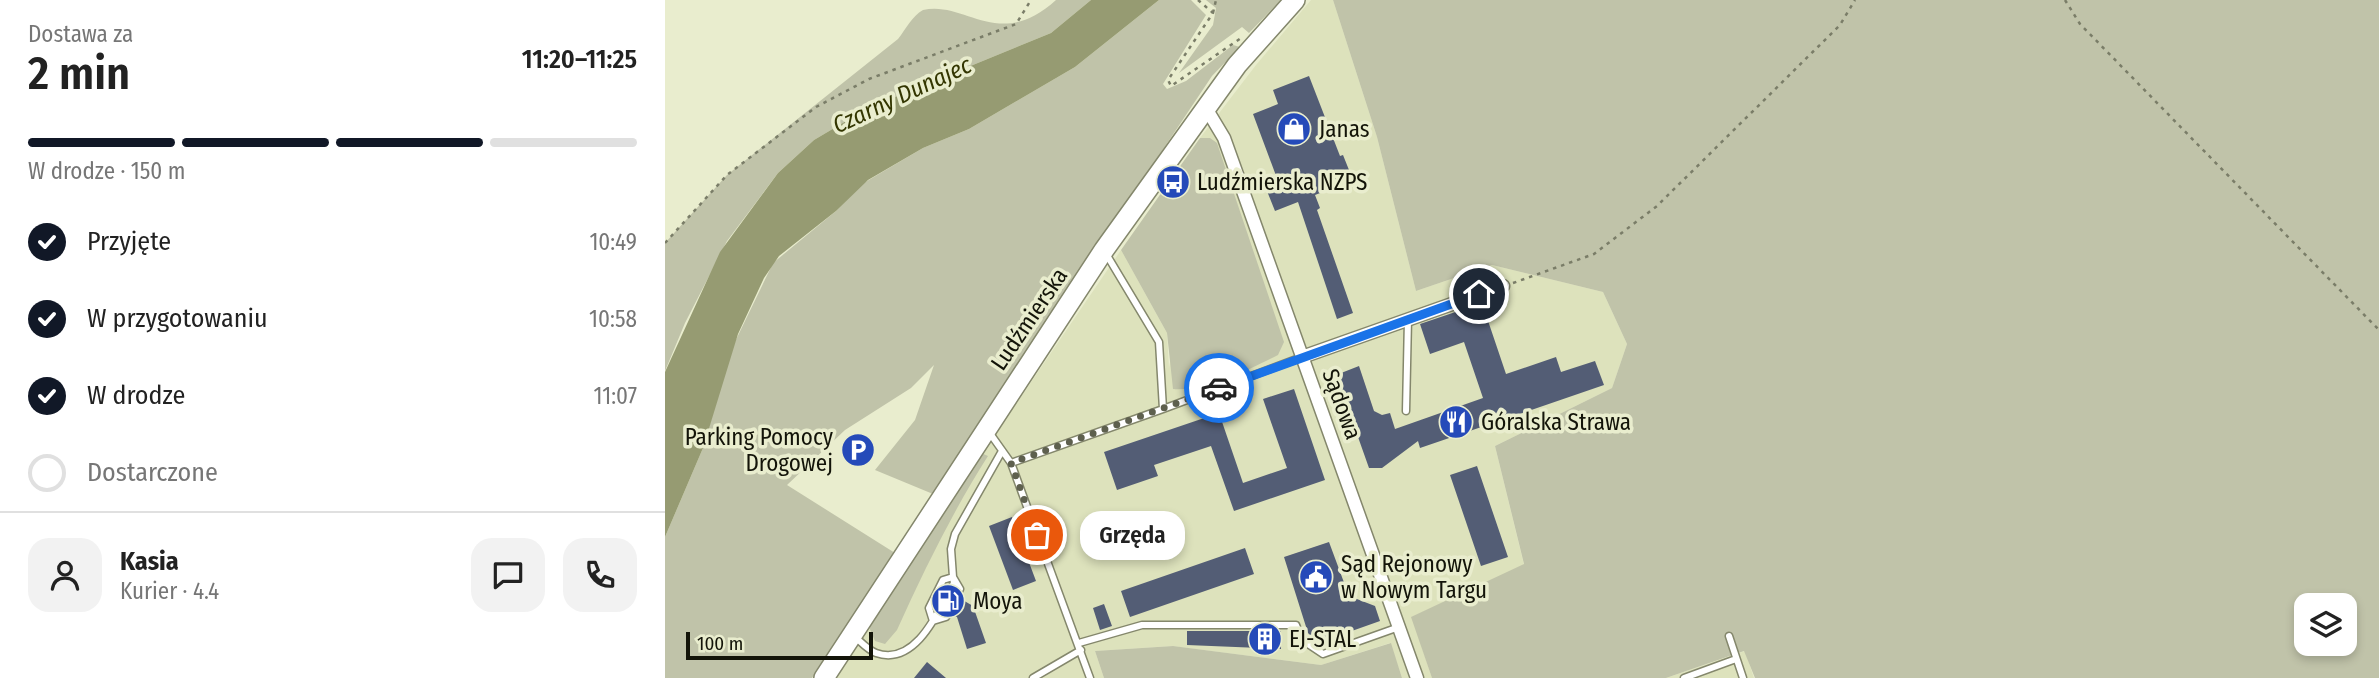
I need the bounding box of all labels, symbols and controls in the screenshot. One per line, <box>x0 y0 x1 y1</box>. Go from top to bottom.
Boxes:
text: Dostawa za <box>28 20 133 48</box>
text: 11:20–11:25 <box>522 44 637 75</box>
text: 2 min <box>28 46 130 101</box>
water label: Czarny Dunajec <box>828 50 976 139</box>
shop icon: Janas <box>1275 110 1313 148</box>
place label: Janas <box>1319 115 1370 143</box>
text: W drodze · 150 m <box>28 157 185 185</box>
bus stop icon: Ludźmierska NZPS <box>1154 163 1192 201</box>
place label: Ludźmierska NZPS <box>1197 168 1368 196</box>
icon: check <box>28 223 66 261</box>
text: Przyjęte <box>87 226 171 257</box>
text: 10:49 <box>589 228 637 256</box>
street label: Ludźmierska <box>985 263 1073 375</box>
pin <box>1449 264 1509 324</box>
icon: home <box>1460 275 1498 313</box>
icon: check <box>28 300 66 338</box>
text: W przygotowaniu <box>87 303 268 334</box>
text: 10:58 <box>589 305 637 333</box>
courier <box>1184 353 1254 423</box>
street label: Sądowa <box>1316 365 1368 443</box>
icon: car <box>1200 369 1238 407</box>
icon: check <box>28 377 66 415</box>
text: W drodze <box>87 380 185 411</box>
text: 11:07 <box>594 382 637 410</box>
restaurant icon: Góralska Strawa <box>1437 403 1475 441</box>
place label: Góralska Strawa <box>1481 408 1631 436</box>
place label: Parking Pomocy Drogowej <box>685 423 834 477</box>
parking icon: Parking Pomocy Drogowej <box>839 431 877 469</box>
text: Dostarczone <box>87 457 218 488</box>
pin <box>1007 505 1067 565</box>
callout: Grzęda <box>1079 510 1184 560</box>
icon: bag <box>1018 516 1056 554</box>
text: Grzęda <box>1099 521 1166 549</box>
button: person <box>28 538 102 612</box>
button: chat <box>471 538 545 612</box>
button: phone <box>563 538 637 612</box>
text: Kasia <box>120 546 179 577</box>
place label: Sąd Rejonowy w Nowym Targu <box>1341 550 1487 604</box>
public building icon: Sąd Rejonowy w Nowym Targu <box>1297 558 1335 596</box>
text: Kurier · 4.4 <box>120 577 219 605</box>
fuel station icon: Moya <box>929 582 967 620</box>
place label: Moya <box>973 587 1023 615</box>
map controls <box>2294 593 2357 656</box>
button: layers <box>2294 593 2357 656</box>
building icon: EJ-STAL <box>1246 620 1284 658</box>
place label: EJ-STAL <box>1289 625 1356 653</box>
scale bar <box>686 629 873 661</box>
text: 100 m <box>697 632 743 655</box>

